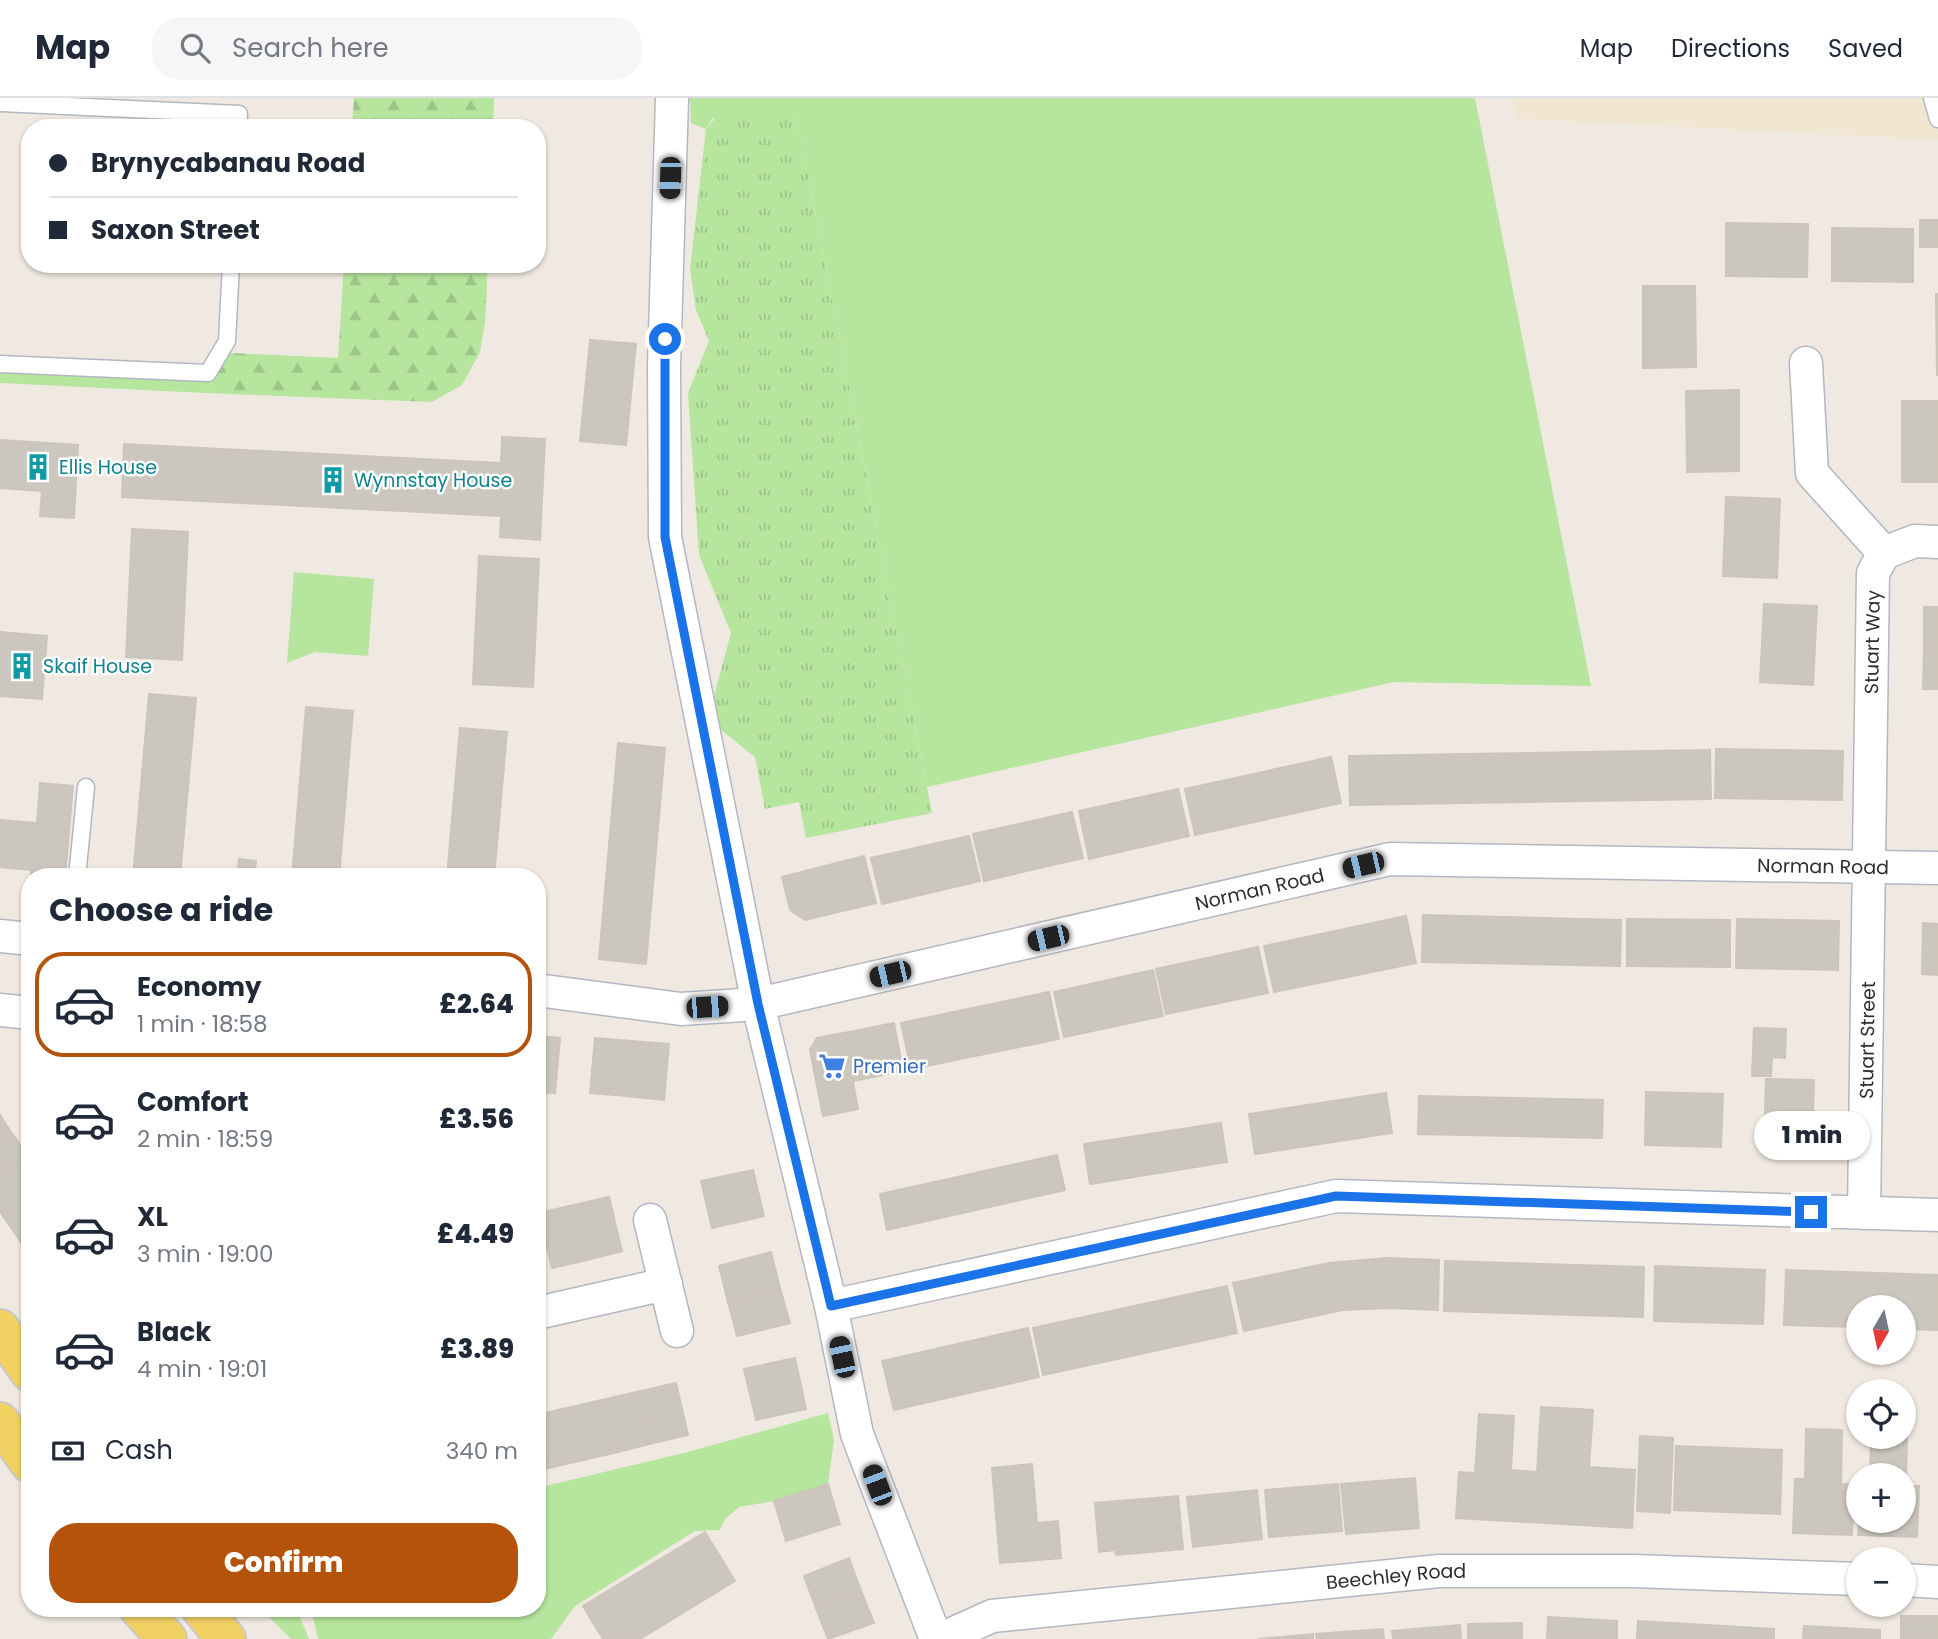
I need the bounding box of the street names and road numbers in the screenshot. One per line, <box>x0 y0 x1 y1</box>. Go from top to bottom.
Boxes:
street label: Stuart Way <box>1858 589 1887 694</box>
street label: Norman Road <box>1757 852 1889 881</box>
street label: Norman Road <box>1192 862 1327 917</box>
street label: Stuart Street <box>1853 981 1882 1099</box>
street label: Beechley Road <box>1325 1558 1466 1596</box>

